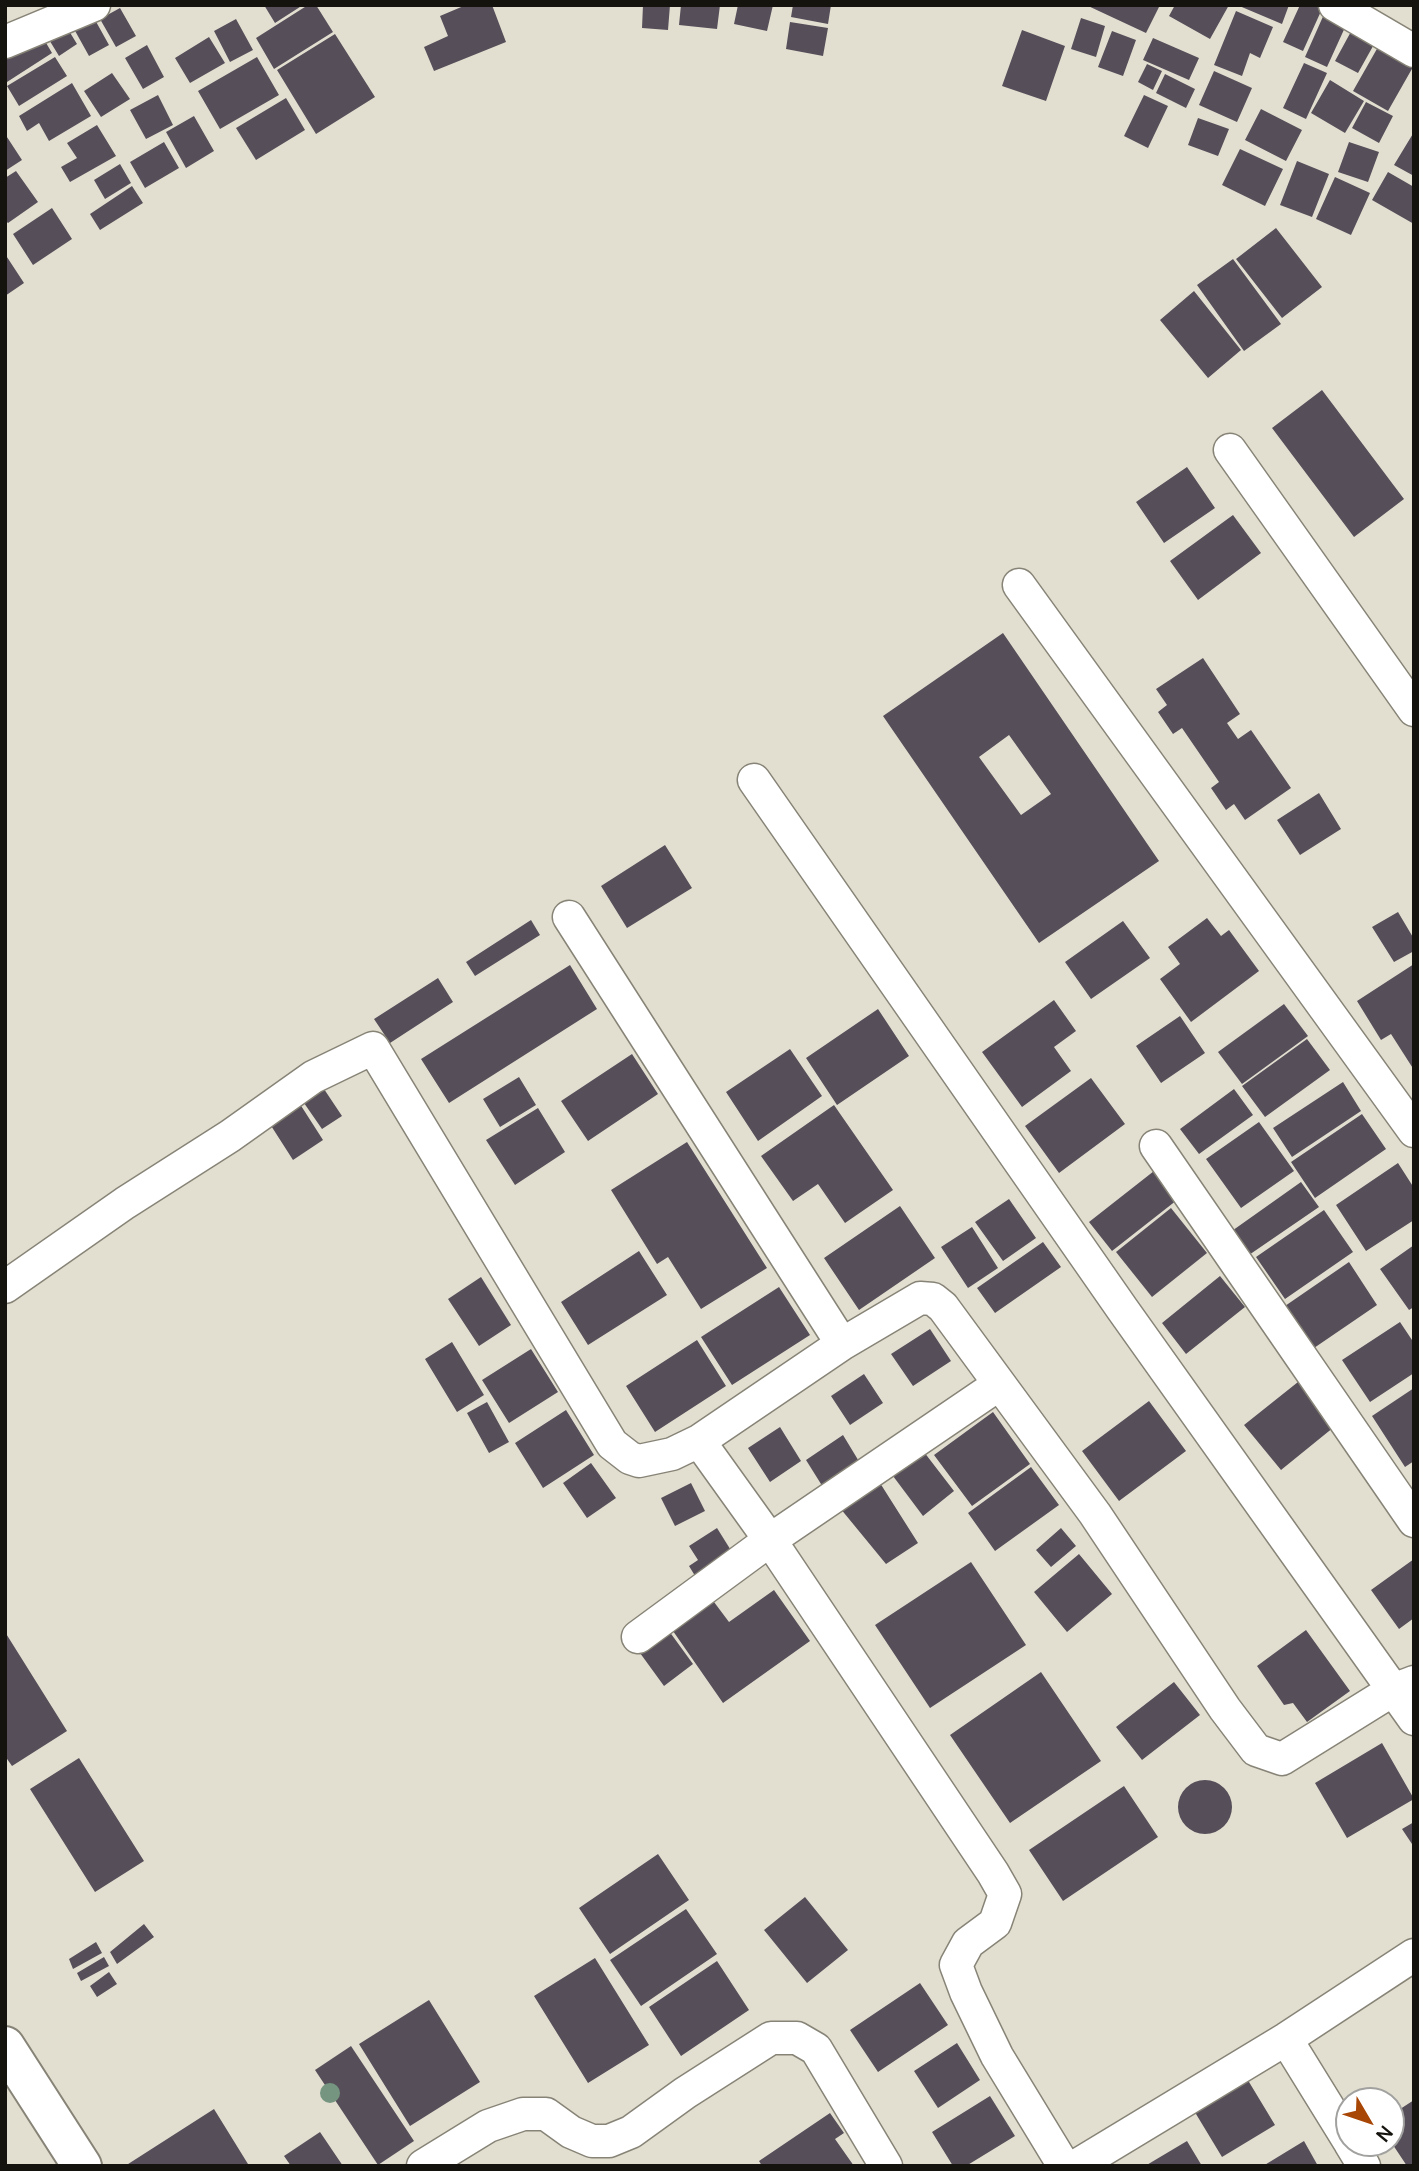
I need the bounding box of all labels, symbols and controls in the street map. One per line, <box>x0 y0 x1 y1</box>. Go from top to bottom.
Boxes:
north arrow <box>1335 2087 1405 2157</box>
text: N <box>1370 2120 1399 2147</box>

